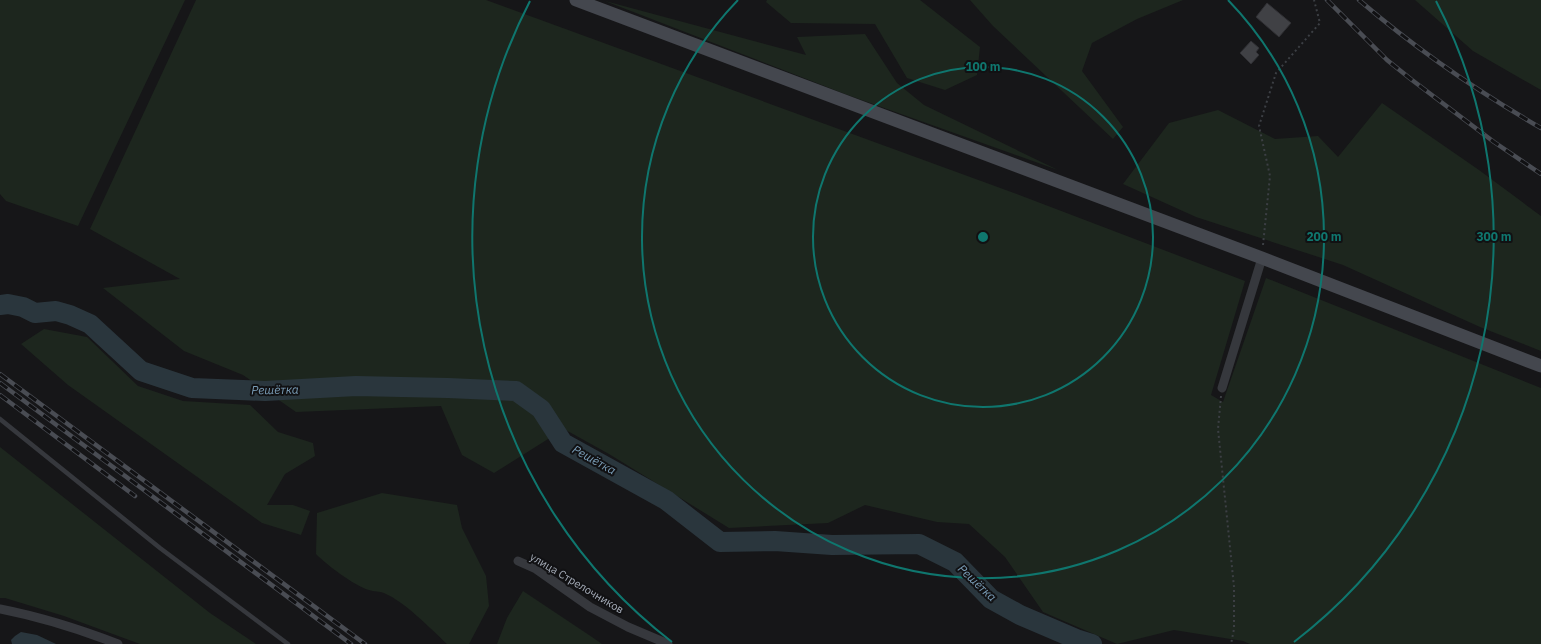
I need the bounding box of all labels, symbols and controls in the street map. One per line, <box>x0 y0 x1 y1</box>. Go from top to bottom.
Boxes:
text: 100 m <box>965 59 1001 74</box>
text: 200 m <box>1306 229 1342 244</box>
text: 300 m <box>1476 229 1512 244</box>
centre of rings <box>976 230 990 244</box>
water label: Решётка <box>251 382 299 397</box>
water label: Решётка <box>570 441 619 478</box>
street label: улица Стрелочников <box>528 549 626 617</box>
water label: Решётка <box>955 561 1000 604</box>

